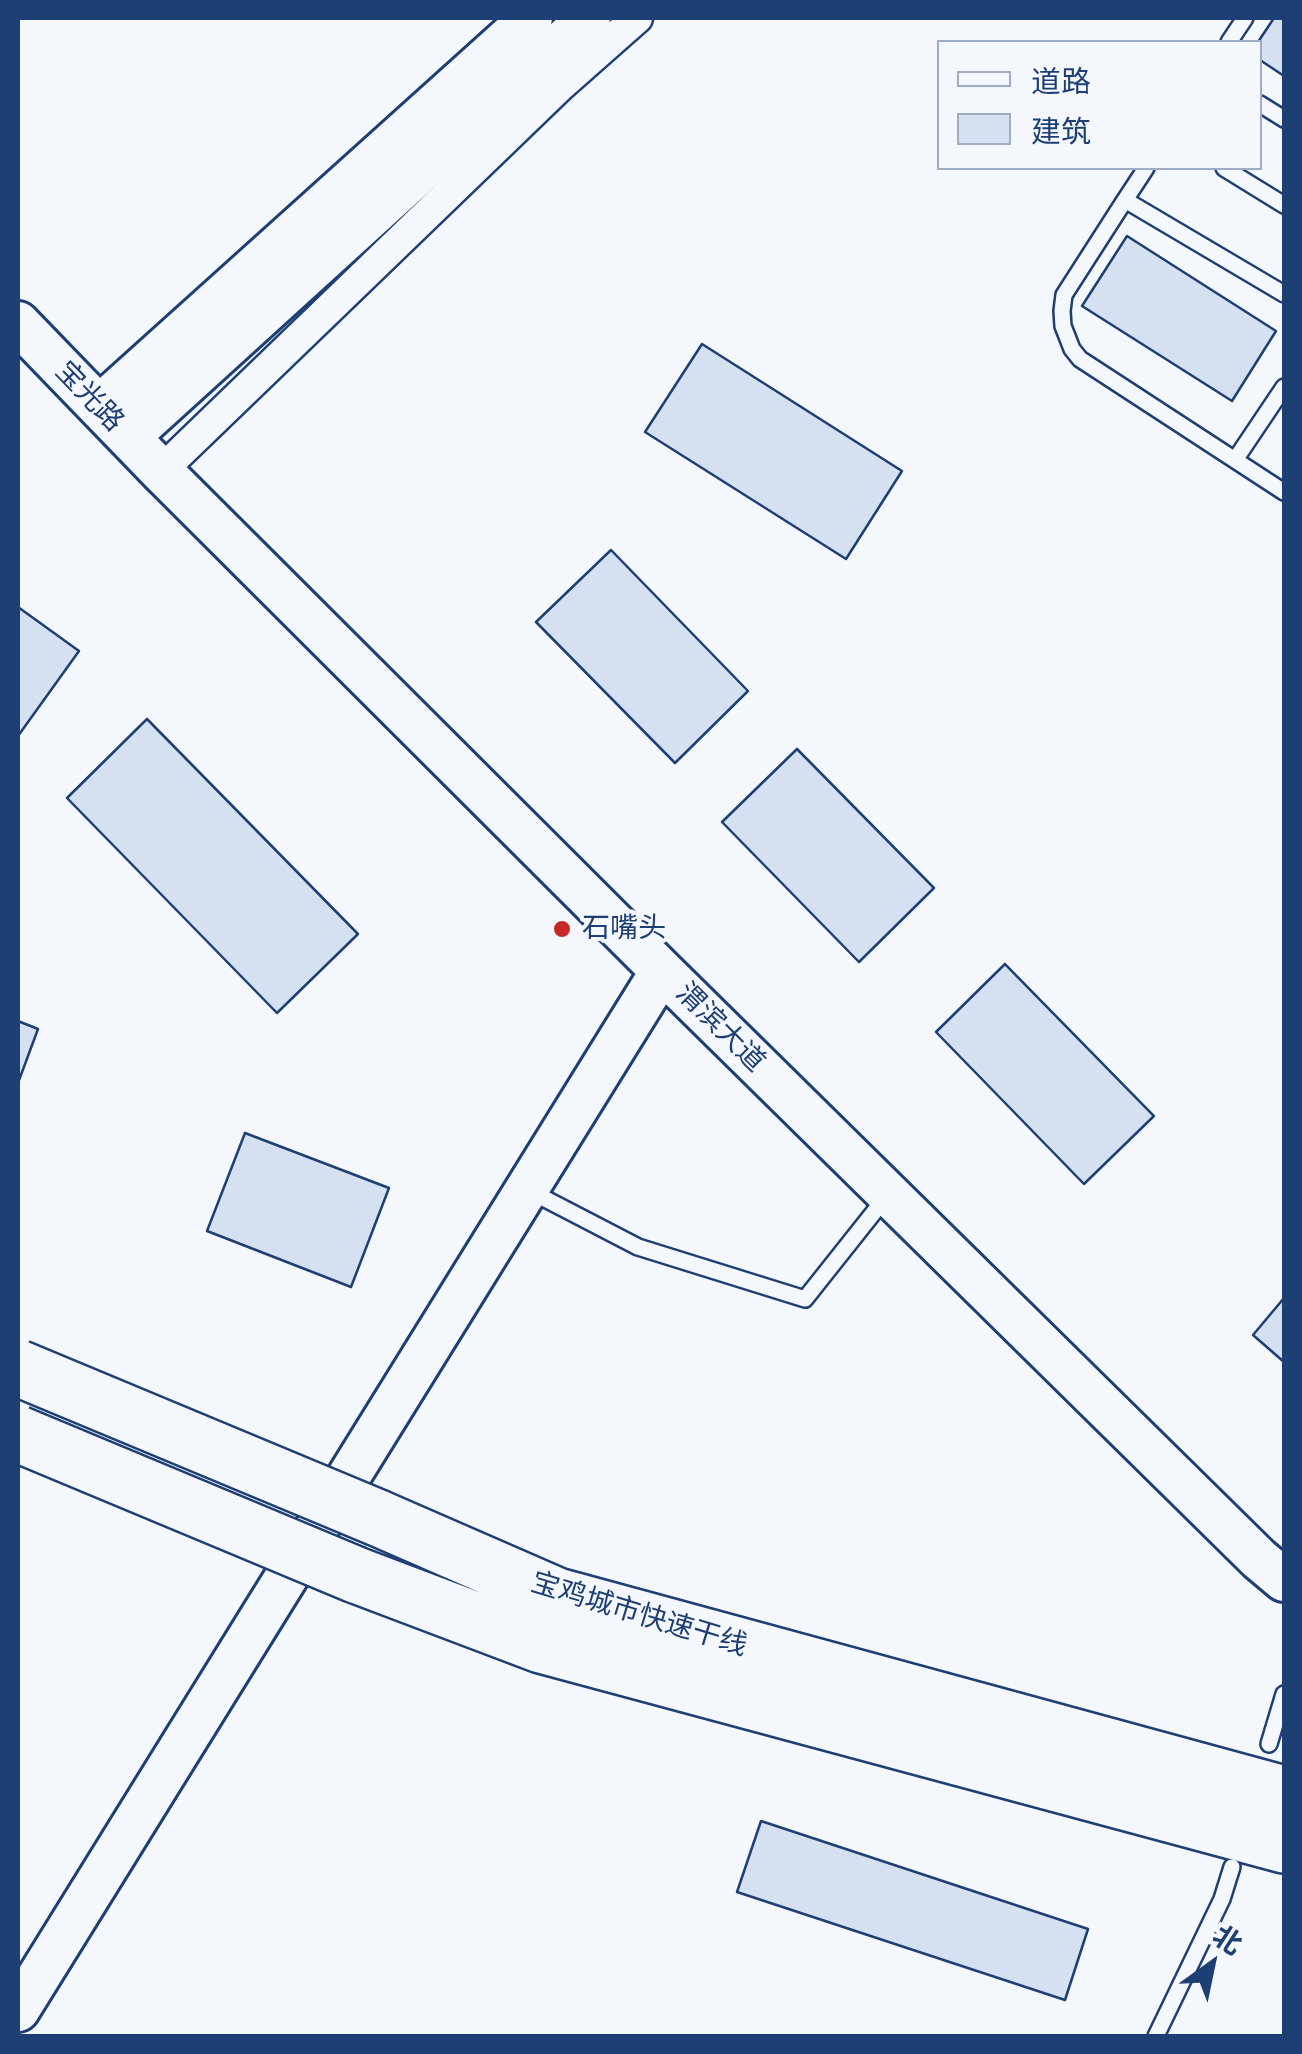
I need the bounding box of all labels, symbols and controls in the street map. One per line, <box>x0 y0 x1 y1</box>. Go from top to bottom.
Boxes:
legend <box>937 40 1262 170</box>
text: 道路 <box>1031 60 1091 101</box>
text: 建筑 <box>1031 110 1091 151</box>
street label: 宝光路 <box>48 355 130 439</box>
place label: 石嘴头 <box>582 912 666 946</box>
marker: 石嘴头 <box>551 918 573 940</box>
street label: 渭滨大道 <box>669 977 771 1079</box>
street label: 宝鸡城市快速干线 <box>527 1566 751 1664</box>
north arrow <box>1162 1914 1262 2014</box>
text: 北 <box>1206 1915 1250 1962</box>

